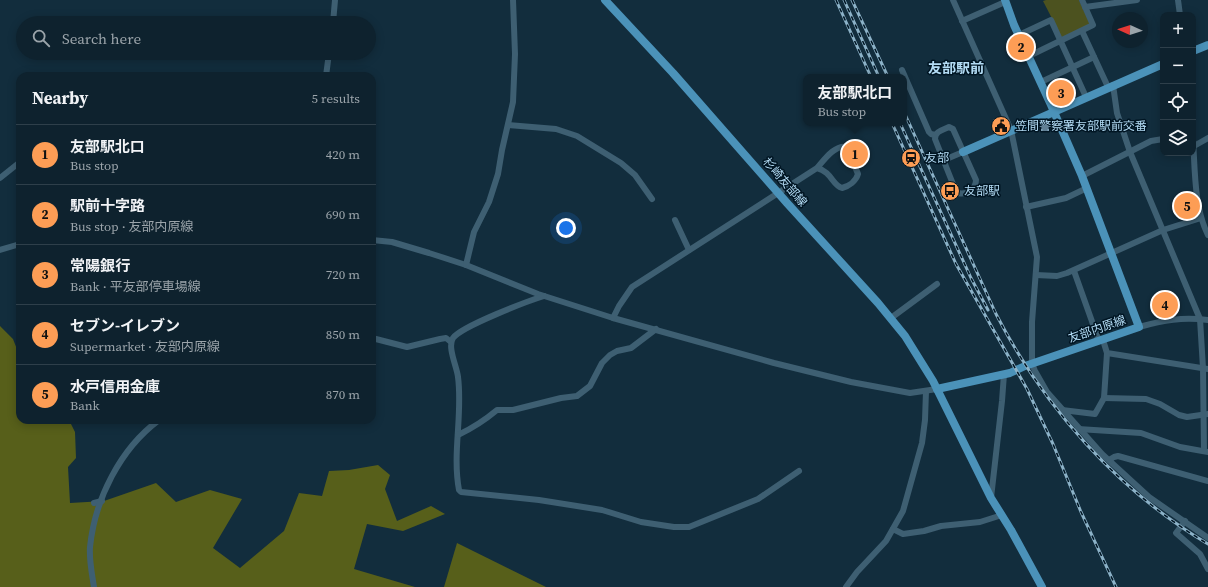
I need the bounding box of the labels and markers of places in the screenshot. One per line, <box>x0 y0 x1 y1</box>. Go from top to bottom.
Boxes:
pin: 2 <box>1008 32 1034 62</box>
pin: 3 <box>1048 78 1074 108</box>
public building icon: 笠間警察署友部駅前交番 <box>990 115 1012 137</box>
place label: 笠間警察署友部駅前交番 <box>1015 118 1147 134</box>
pin: 1 <box>842 139 868 169</box>
station icon: 友部 <box>900 147 922 169</box>
place label: 友部 <box>925 150 949 166</box>
bus stop icon: 友部駅 <box>939 180 961 202</box>
place label: 友部駅 <box>964 183 1000 199</box>
pin: 5 <box>1174 191 1200 221</box>
pin: 4 <box>1152 290 1178 320</box>

